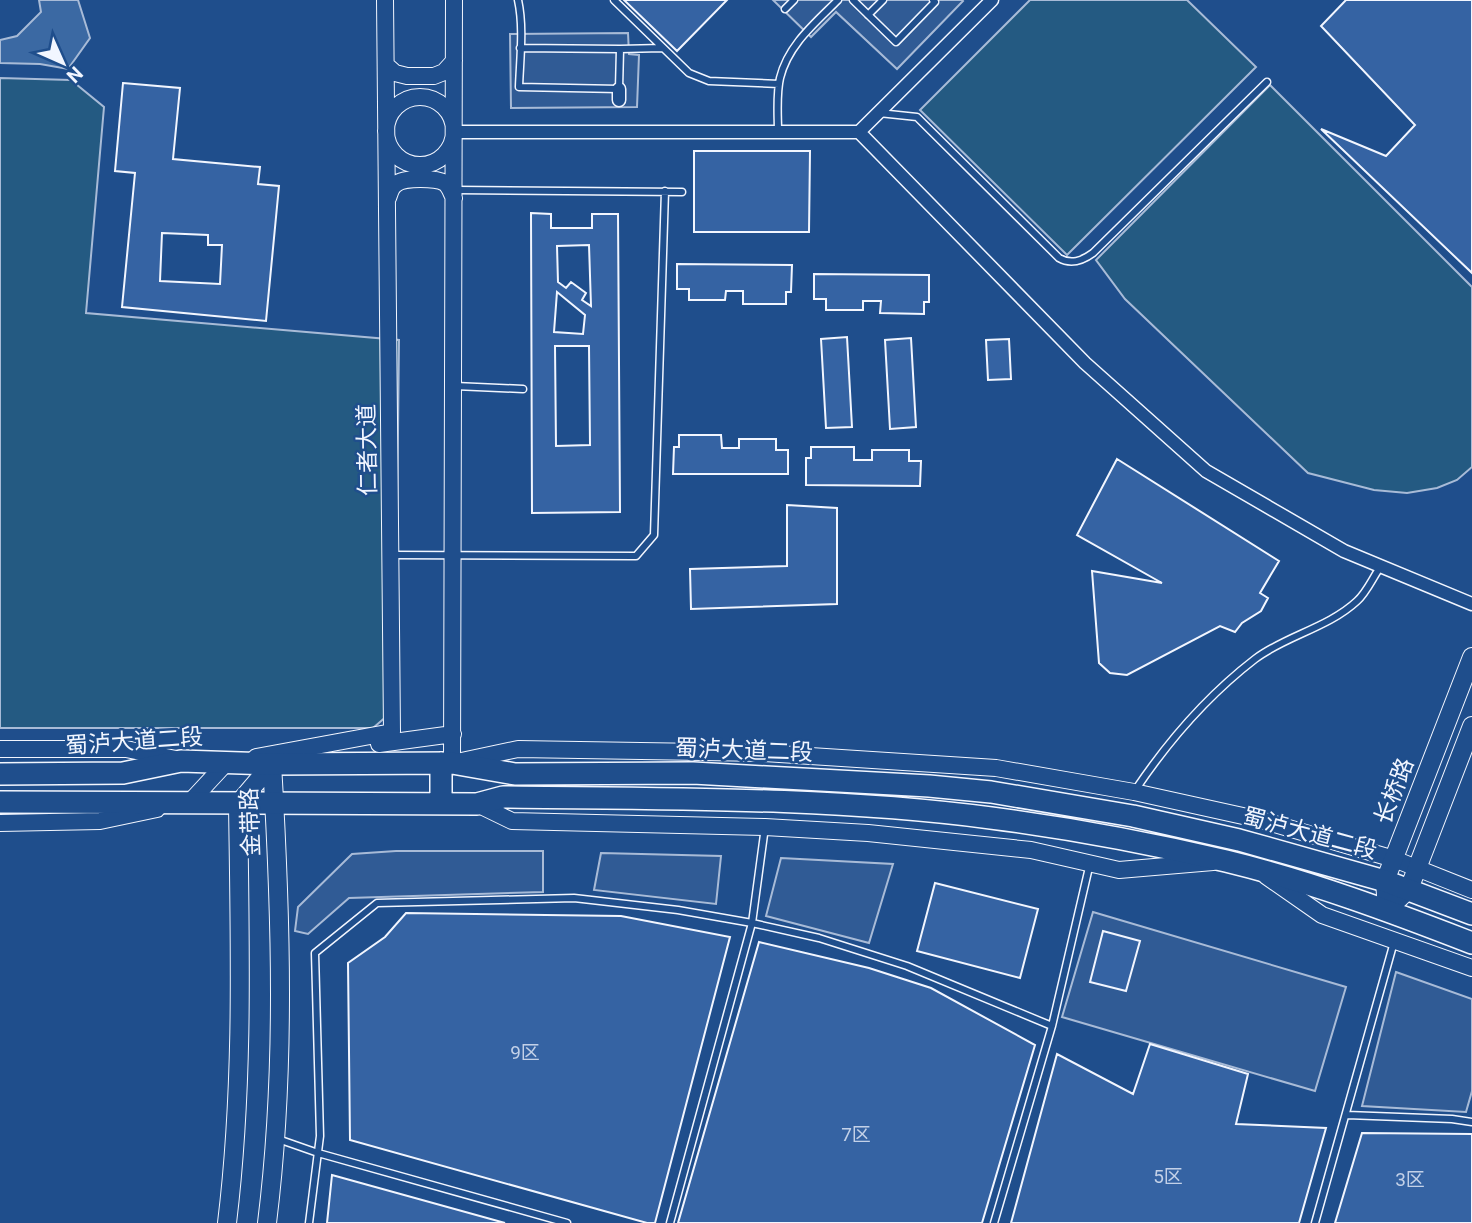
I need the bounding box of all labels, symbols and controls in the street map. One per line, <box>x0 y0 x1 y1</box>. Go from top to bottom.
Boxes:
north arrow <box>28 28 98 98</box>
text: N <box>62 62 88 88</box>
street label: 仁者大道 <box>353 404 382 496</box>
street label: 蜀泸大道二段 <box>64 723 204 760</box>
street label: 蜀泸大道二段 <box>675 735 813 766</box>
street label: 长桥路 <box>1369 754 1419 828</box>
street label: 金带路 <box>236 787 265 857</box>
street label: 蜀泸大道二段 <box>1240 803 1380 864</box>
house number: 9区 <box>510 1041 540 1064</box>
house number: 7区 <box>841 1123 871 1146</box>
house number: 5区 <box>1153 1165 1183 1188</box>
house number: 3区 <box>1395 1168 1425 1191</box>

